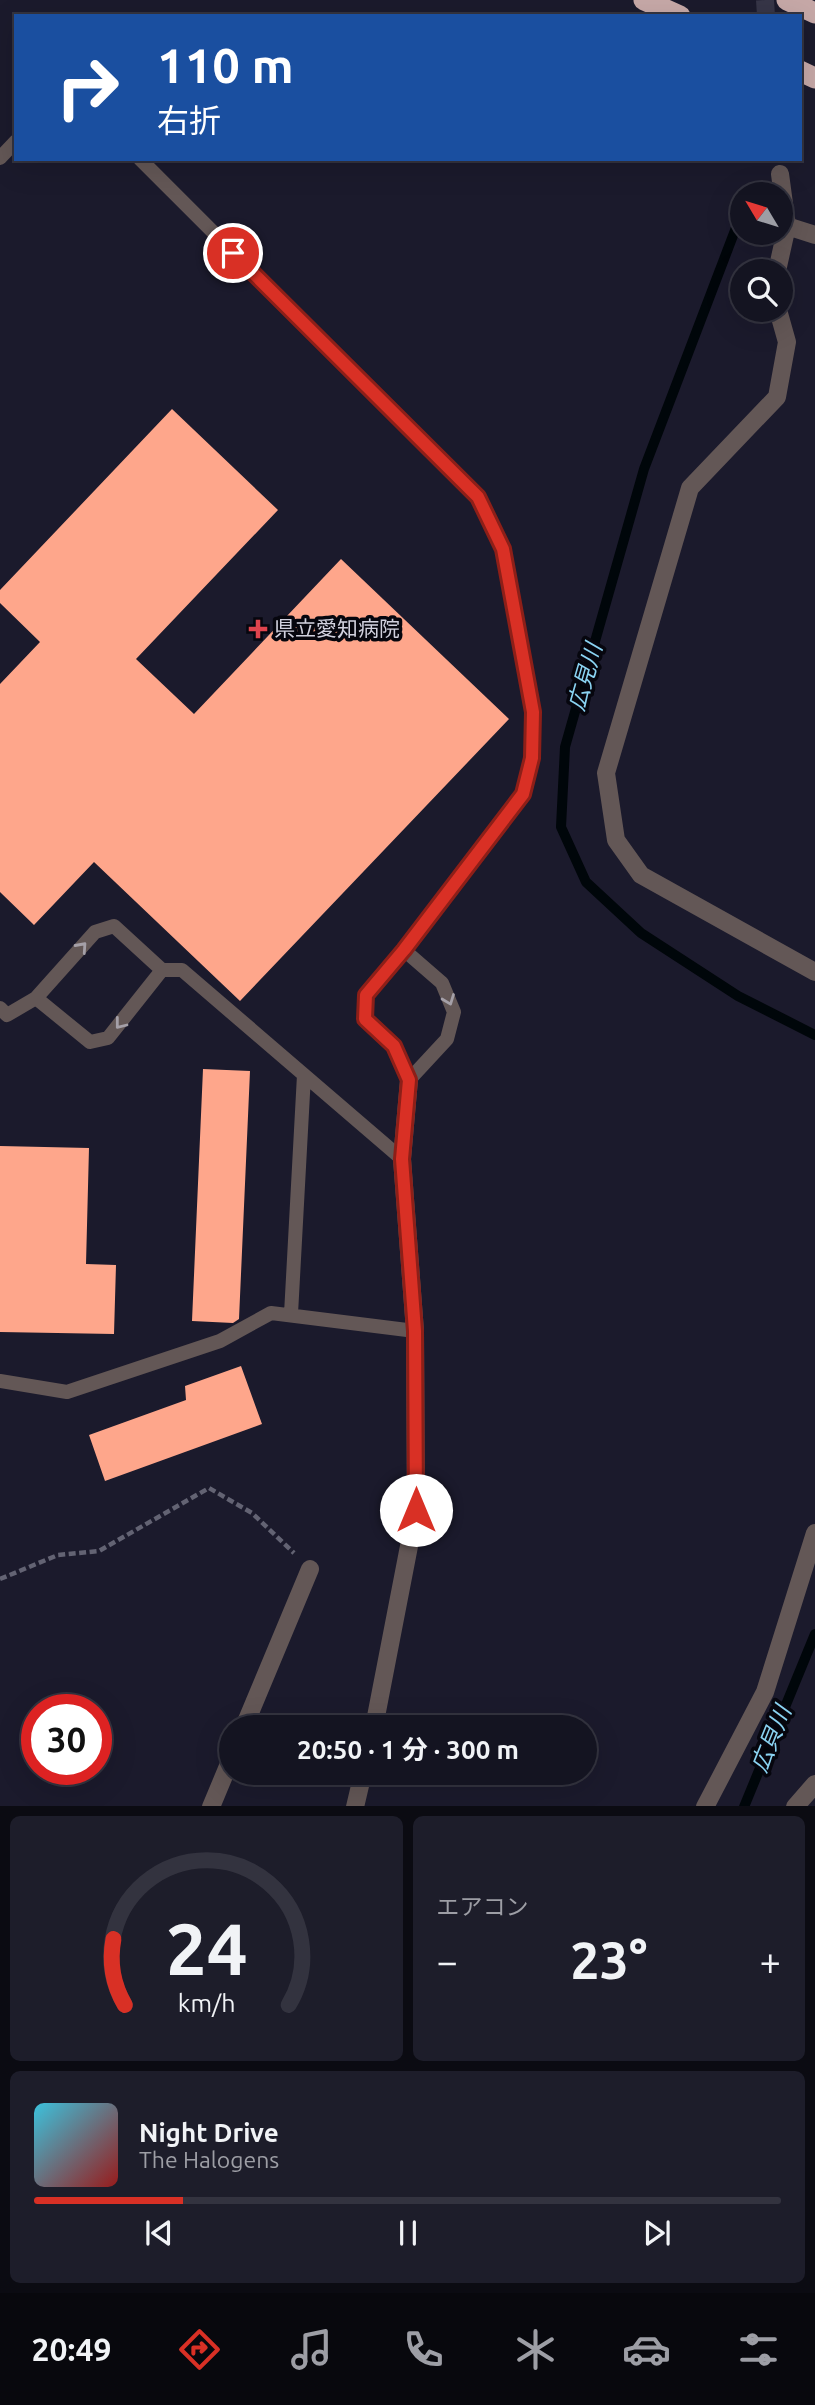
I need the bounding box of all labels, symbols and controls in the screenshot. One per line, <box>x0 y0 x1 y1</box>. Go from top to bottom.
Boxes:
text: 110 m <box>157 37 294 92</box>
icon: right <box>42 42 133 133</box>
text: 右折 <box>157 102 221 138</box>
north arrow <box>730 182 793 245</box>
map controls <box>730 182 793 322</box>
pin <box>203 223 263 283</box>
icon: arrive <box>214 234 252 272</box>
button: search <box>730 259 793 322</box>
place label: 県立愛知病院 <box>274 616 400 640</box>
marker: 県立愛知病院 <box>248 619 268 639</box>
water label: 広見川 <box>563 637 607 713</box>
one-way arrow <box>73 942 86 955</box>
one-way arrow <box>441 993 455 1005</box>
one-way arrow <box>116 1015 128 1028</box>
position arrow <box>379 1473 453 1547</box>
speed limit sign: 30 <box>21 1694 112 1785</box>
water label: 広貝川 <box>746 1699 796 1775</box>
text: 20:50 · 1 分 · 300 m <box>297 1735 519 1764</box>
text: エアコン <box>437 1894 529 1919</box>
text: 24 <box>165 1907 247 1989</box>
text: 23° <box>570 1931 647 1989</box>
text: − <box>437 1940 458 1982</box>
text: + <box>760 1940 781 1982</box>
text: km/h <box>177 1988 235 2016</box>
text: Night Drive <box>139 2118 279 2147</box>
text: The Halogens <box>139 2147 279 2172</box>
icon: previous <box>140 2214 178 2252</box>
icon: pause <box>389 2214 427 2252</box>
icon: next <box>638 2214 676 2252</box>
icon: directions <box>175 2325 224 2374</box>
icon: music <box>287 2325 336 2374</box>
icon: phone <box>399 2325 448 2374</box>
icon: climate <box>511 2325 560 2374</box>
icon: car <box>622 2325 671 2374</box>
icon: filters <box>734 2325 783 2374</box>
text: 20:49 <box>31 2331 112 2367</box>

